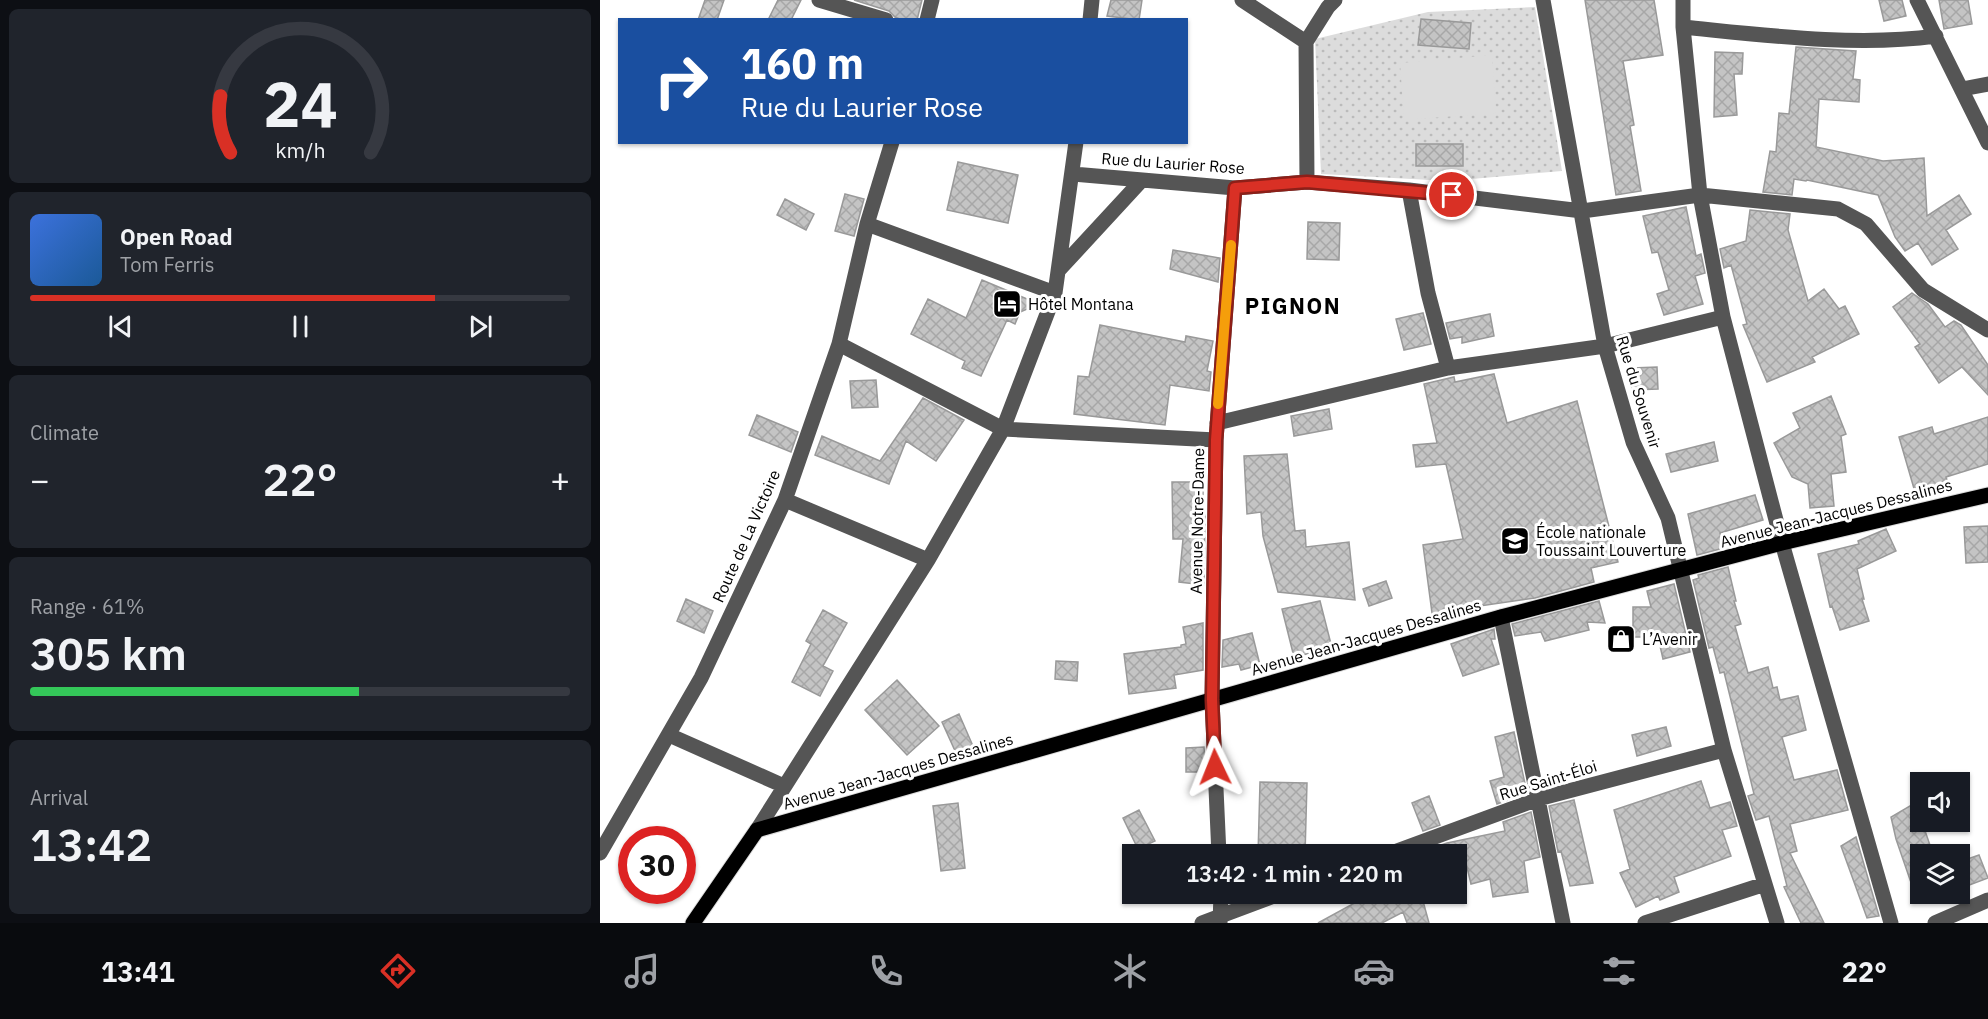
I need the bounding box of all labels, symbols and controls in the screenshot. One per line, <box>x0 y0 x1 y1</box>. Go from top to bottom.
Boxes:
text: 160 m <box>741 36 864 91</box>
icon: right <box>642 42 720 120</box>
text: 24 <box>263 63 337 144</box>
text: Rue du Laurier Rose <box>741 89 983 124</box>
text: km/h <box>275 136 325 164</box>
street label: Rue du Laurier Rose <box>1101 148 1245 178</box>
pin <box>1426 169 1477 220</box>
icon: arrive <box>1435 178 1468 211</box>
text: Open Road <box>120 222 233 251</box>
text: Tom Ferris <box>120 251 215 278</box>
hotel icon: Hôtel Montana <box>991 288 1023 320</box>
district label: PIGNON <box>1245 291 1341 320</box>
place label: Hôtel Montana <box>1028 294 1134 314</box>
icon: previous <box>104 310 137 343</box>
icon: pause <box>284 310 317 343</box>
icon: next <box>464 310 497 343</box>
street label: Rue du Souvenir <box>1612 333 1666 451</box>
text: Climate <box>30 419 99 446</box>
street label: Avenue Notre-Dame <box>1186 448 1208 594</box>
text: 22° <box>262 450 338 508</box>
text: − <box>30 458 50 501</box>
text: + <box>550 458 570 501</box>
street label: Route de La Victoire <box>708 466 784 605</box>
street label: Avenue Jean-Jacques Dessalines <box>1718 474 1954 552</box>
place label: École nationale Toussaint Louverture <box>1536 521 1687 560</box>
school or university icon: École nationale Toussaint Louverture <box>1499 525 1531 557</box>
text: Range · 61% <box>30 593 145 620</box>
street label: Avenue Jean-Jacques Dessalines <box>1249 595 1483 679</box>
shop icon: L’Avenir <box>1605 623 1637 655</box>
text: 305 km <box>30 624 187 682</box>
place label: L’Avenir <box>1642 629 1698 649</box>
street label: Avenue Jean-Jacques Dessalines <box>781 729 1015 813</box>
position arrow <box>1183 735 1247 799</box>
street label: Rue Saint-Éloi <box>1496 755 1599 804</box>
map controls <box>1910 772 1970 904</box>
button: sound <box>1910 772 1970 832</box>
text: Arrival <box>30 784 88 811</box>
text: 13:42 <box>30 815 152 873</box>
speed limit sign: 30 <box>618 826 696 904</box>
button: layers <box>1910 844 1970 904</box>
text: 13:42 · 1 min · 220 m <box>1186 859 1403 888</box>
icon: directions <box>377 950 419 992</box>
icon: music <box>621 950 663 992</box>
icon: phone <box>865 950 907 992</box>
icon: climate <box>1109 950 1151 992</box>
icon: car <box>1353 950 1395 992</box>
icon: filters <box>1598 950 1640 992</box>
text: 13:41 <box>101 954 175 989</box>
text: 22° <box>1842 954 1887 989</box>

